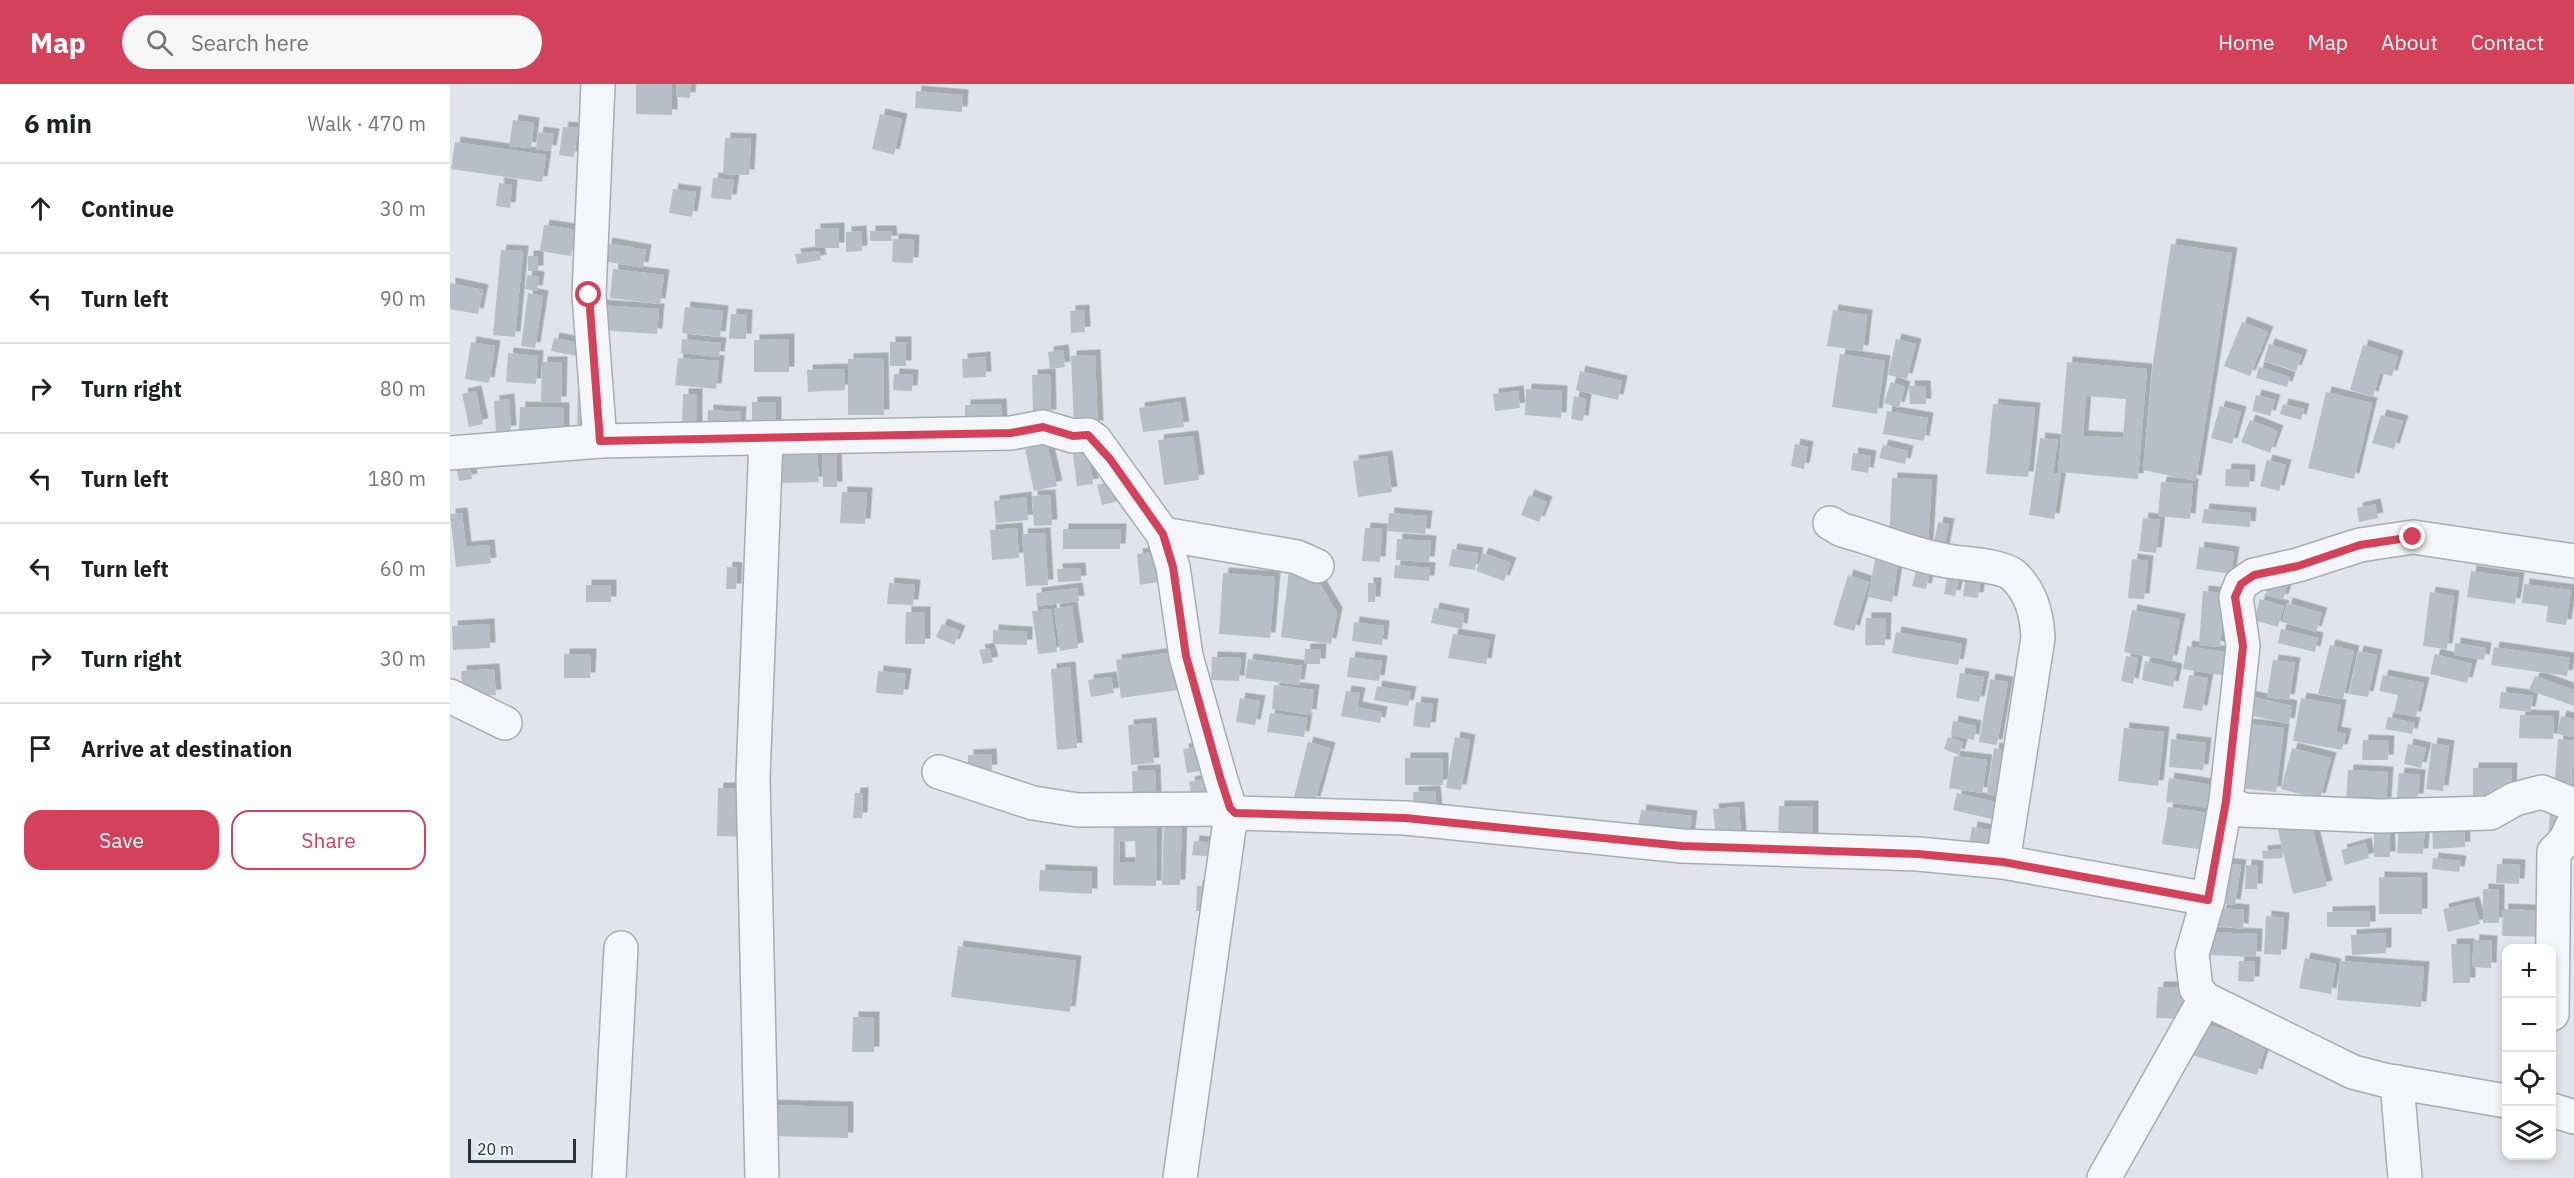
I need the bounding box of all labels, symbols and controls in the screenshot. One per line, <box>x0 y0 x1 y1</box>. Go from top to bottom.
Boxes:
search box <box>122 15 542 69</box>
text: Map <box>30 24 86 61</box>
icon: search <box>143 26 176 59</box>
text: Search here <box>191 28 309 57</box>
text: Home <box>2218 28 2275 56</box>
text: Map <box>2308 28 2348 56</box>
text: About <box>2381 28 2438 56</box>
text: Contact <box>2471 28 2544 56</box>
text: 6 min <box>24 106 92 140</box>
text: Walk · 470 m <box>308 110 426 137</box>
icon: ahead <box>24 192 57 225</box>
text: Continue <box>81 194 174 223</box>
text: 30 m <box>380 195 426 222</box>
route start <box>575 281 601 307</box>
icon: left <box>24 282 57 315</box>
text: Turn left <box>81 284 169 313</box>
text: 90 m <box>380 285 426 312</box>
icon: right <box>24 372 57 405</box>
text: Turn right <box>81 374 182 403</box>
text: 80 m <box>380 375 426 402</box>
icon: left <box>24 462 57 495</box>
text: Turn left <box>81 464 169 493</box>
text: 180 m <box>368 465 426 492</box>
route end <box>2399 523 2425 549</box>
icon: left <box>24 552 57 585</box>
text: Turn left <box>81 554 169 583</box>
text: 60 m <box>380 555 426 582</box>
icon: right <box>24 642 57 675</box>
text: Turn right <box>81 644 182 673</box>
text: 30 m <box>380 645 426 672</box>
icon: arrive <box>24 732 57 765</box>
text: Arrive at destination <box>81 734 292 763</box>
button: Save <box>24 810 219 870</box>
button: Share <box>231 810 426 870</box>
map controls <box>2502 944 2556 1160</box>
button: + <box>2502 944 2556 998</box>
button: − <box>2502 998 2556 1052</box>
button: locate <box>2502 1052 2556 1106</box>
button: layers <box>2502 1106 2556 1160</box>
scale bar <box>468 1136 576 1164</box>
text: 20 m <box>477 1139 514 1159</box>

